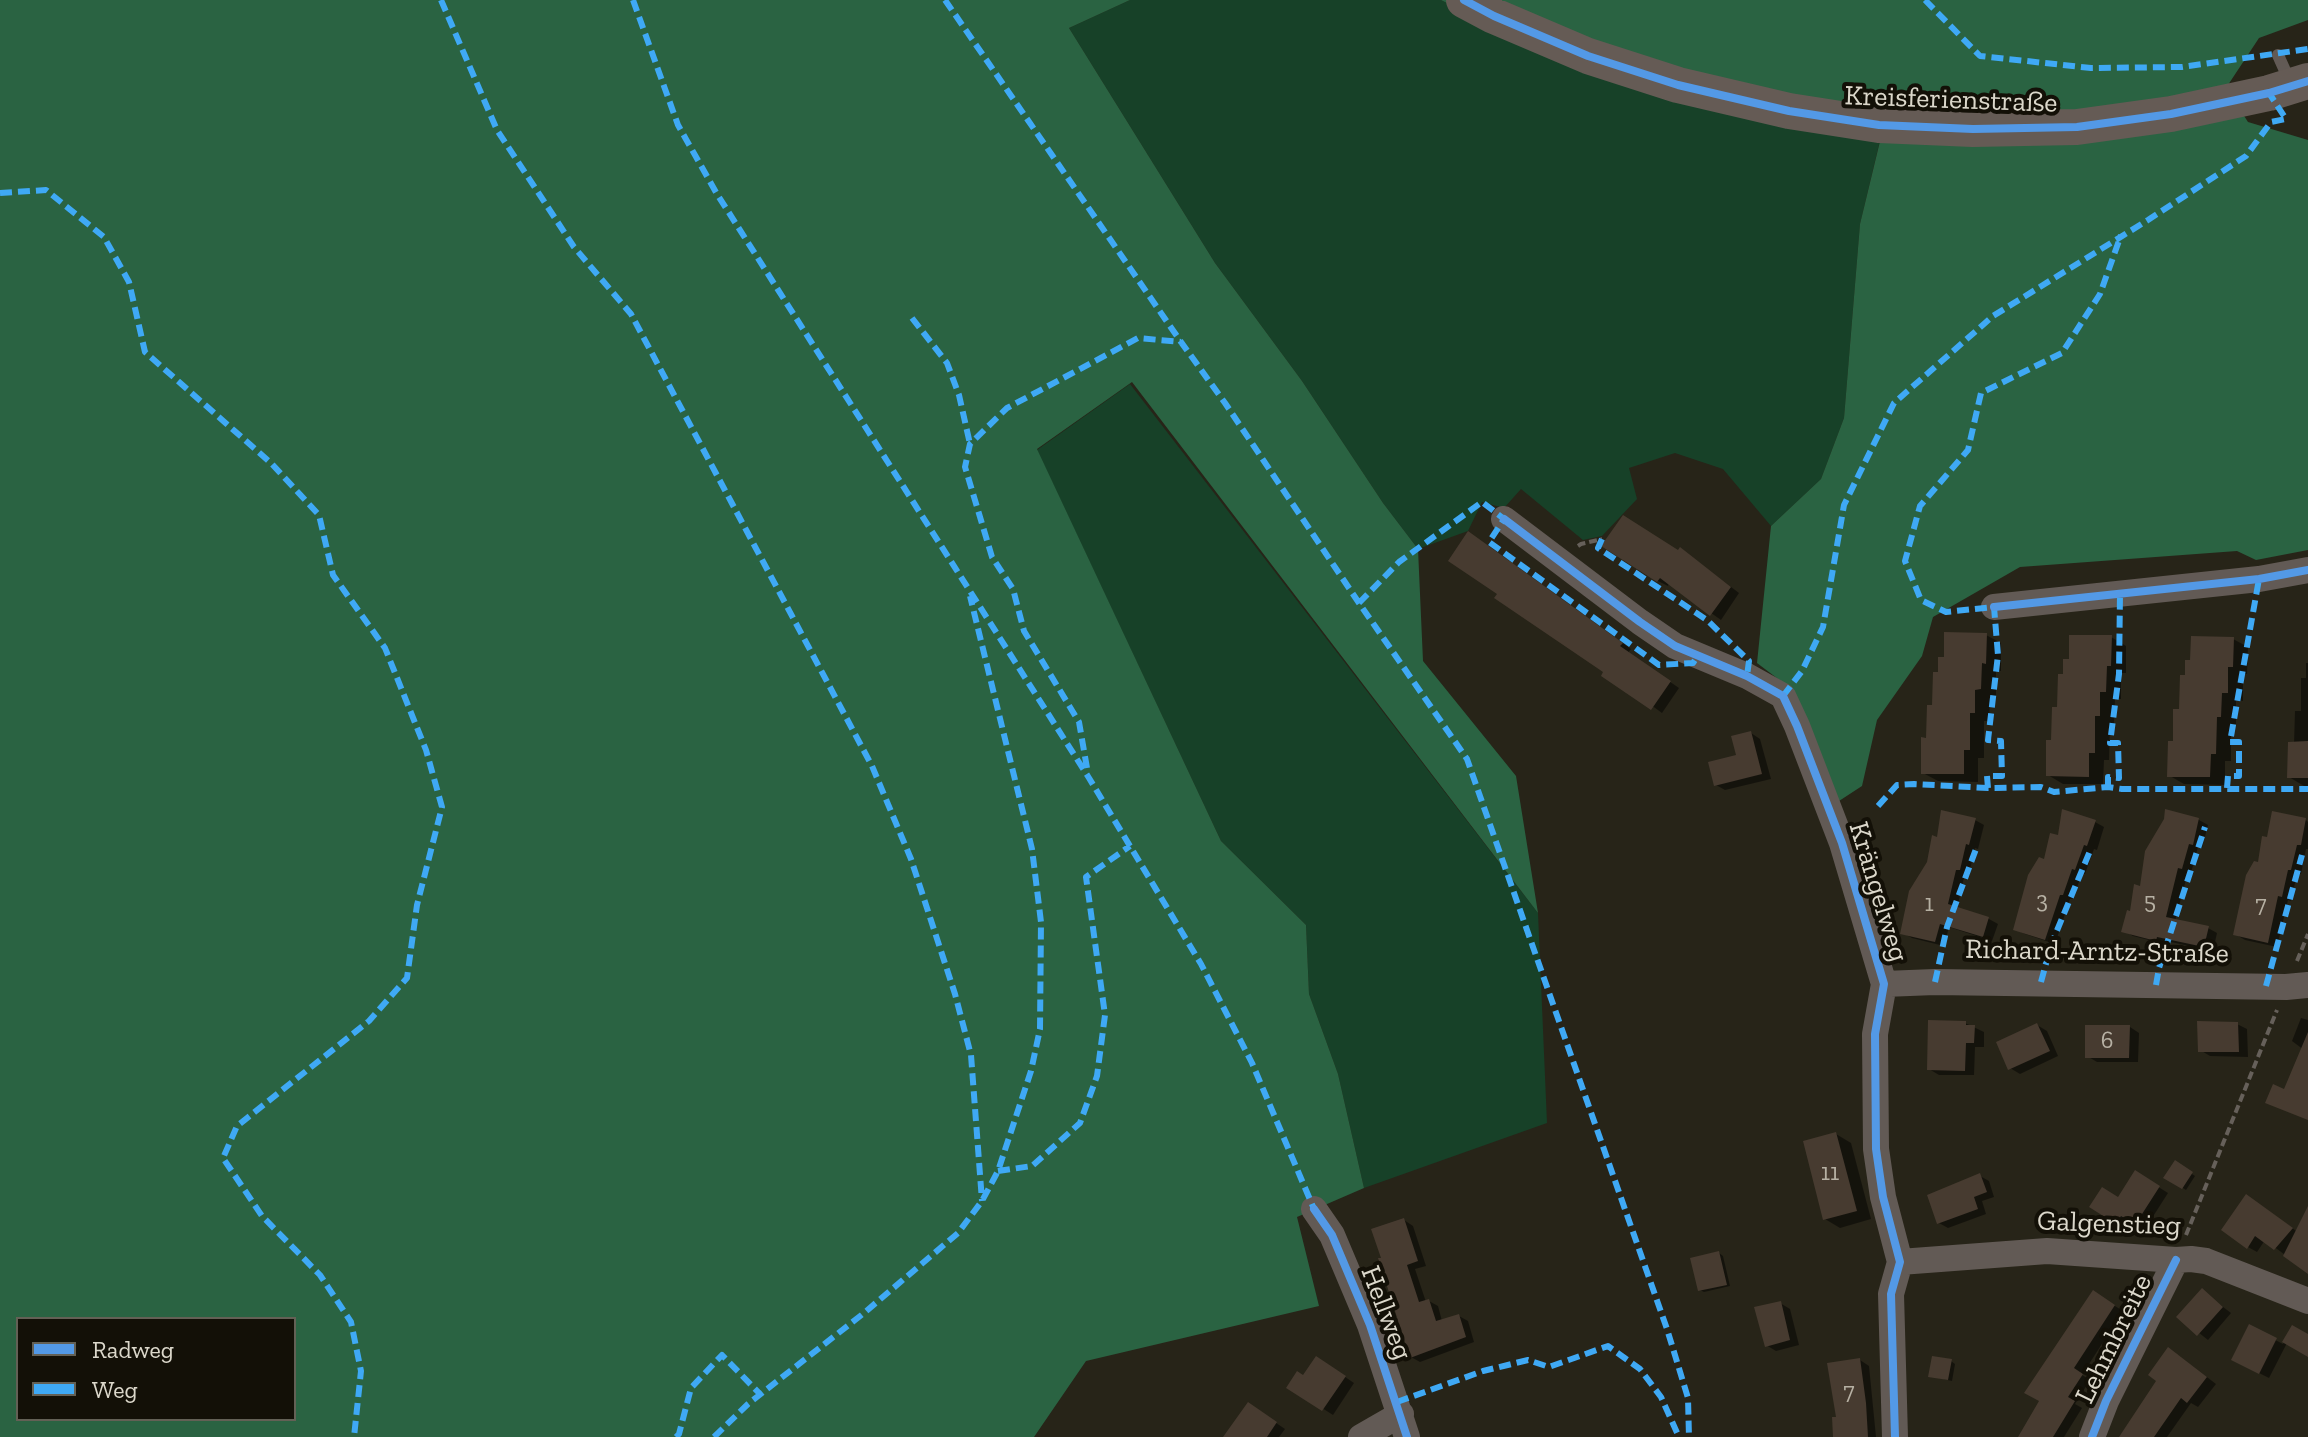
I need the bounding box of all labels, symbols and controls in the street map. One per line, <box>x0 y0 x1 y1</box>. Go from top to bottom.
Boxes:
street label: Kreisferienstraße <box>1844 79 2058 121</box>
street label: Krängelweg <box>1841 818 1915 966</box>
house number: 3 <box>2036 887 2048 915</box>
house number: 5 <box>2144 888 2156 916</box>
house number: 1 <box>1924 890 1934 918</box>
house number: 7 <box>2255 891 2267 919</box>
street label: Richard-Arntz-Straße <box>1965 933 2229 971</box>
house number: 6 <box>2101 1027 2113 1055</box>
house number: 11 <box>1821 1159 1839 1187</box>
street label: Galgenstieg <box>2037 1205 2181 1243</box>
street label: Hellweg <box>1353 1261 1419 1365</box>
street label: Lehmbreite <box>2068 1269 2160 1409</box>
legend <box>16 1317 296 1421</box>
text: Radweg <box>92 1335 174 1364</box>
text: Weg <box>92 1375 138 1404</box>
house number: 7 <box>1843 1378 1855 1406</box>

